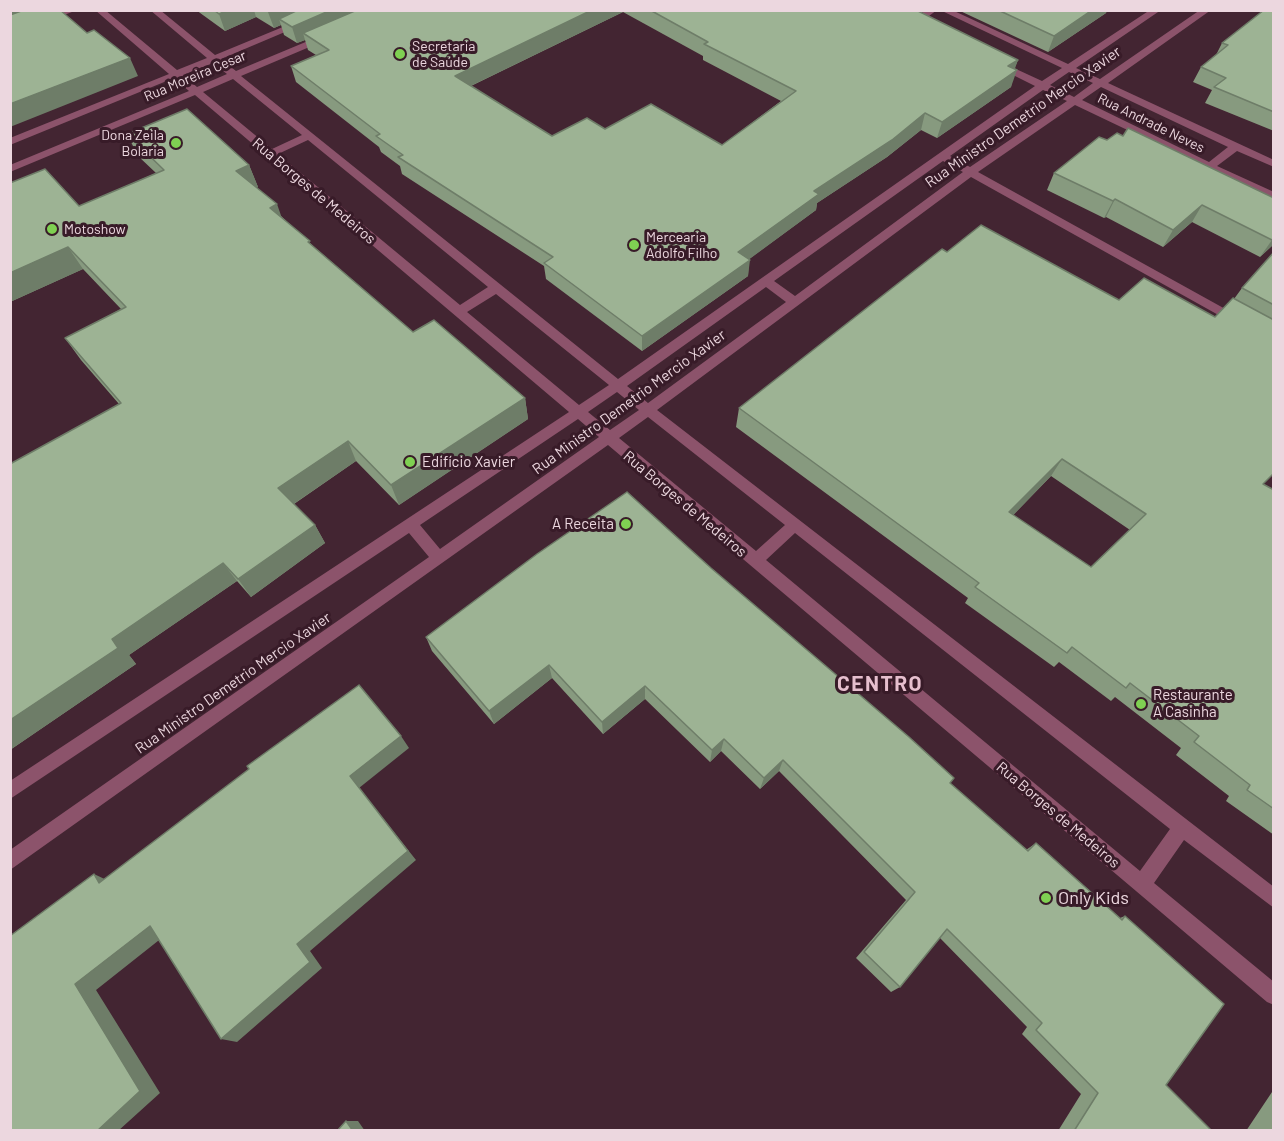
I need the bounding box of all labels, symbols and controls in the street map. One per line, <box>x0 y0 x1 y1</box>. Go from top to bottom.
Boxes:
place label: Secretaria de Saúde <box>412 38 475 70</box>
street label: Rua Ministro Demetrio Mercio Xavier <box>922 42 1124 192</box>
street label: Rua Moreira Cesar <box>141 47 249 105</box>
marker: Secretaria de Saúde <box>393 47 407 61</box>
street label: Rua Andrade Neves <box>1095 90 1207 156</box>
place label: Dona Zeila Bolaria <box>101 127 164 160</box>
street label: Rua Borges de Medeiros <box>249 134 379 248</box>
marker: Dona Zeila Bolaria <box>169 136 183 150</box>
place label: Motoshow <box>64 221 126 237</box>
marker: Motoshow <box>45 222 59 236</box>
place label: Mercearia Adolfo Filho <box>646 229 717 262</box>
marker: Mercearia Adolfo Filho <box>627 238 641 252</box>
street label: Rua Ministro Demetrio Mercio Xavier <box>529 326 729 478</box>
street label: Rua Borges de Medeiros <box>620 447 750 561</box>
place label: Edifício Xavier <box>422 453 515 471</box>
marker: Edifício Xavier <box>403 455 417 469</box>
place label: A Receita <box>552 515 614 533</box>
marker: A Receita <box>619 517 633 531</box>
street label: Rua Ministro Demetrio Mercio Xavier <box>132 608 334 758</box>
district label: CENTRO <box>837 671 923 697</box>
place label: Restaurante A Casinha <box>1153 686 1233 721</box>
marker: Restaurante A Casinha <box>1134 697 1148 711</box>
street label: Rua Borges de Medeiros <box>993 758 1123 872</box>
place label: Only Kids <box>1058 887 1129 909</box>
marker: Only Kids <box>1039 891 1053 905</box>

